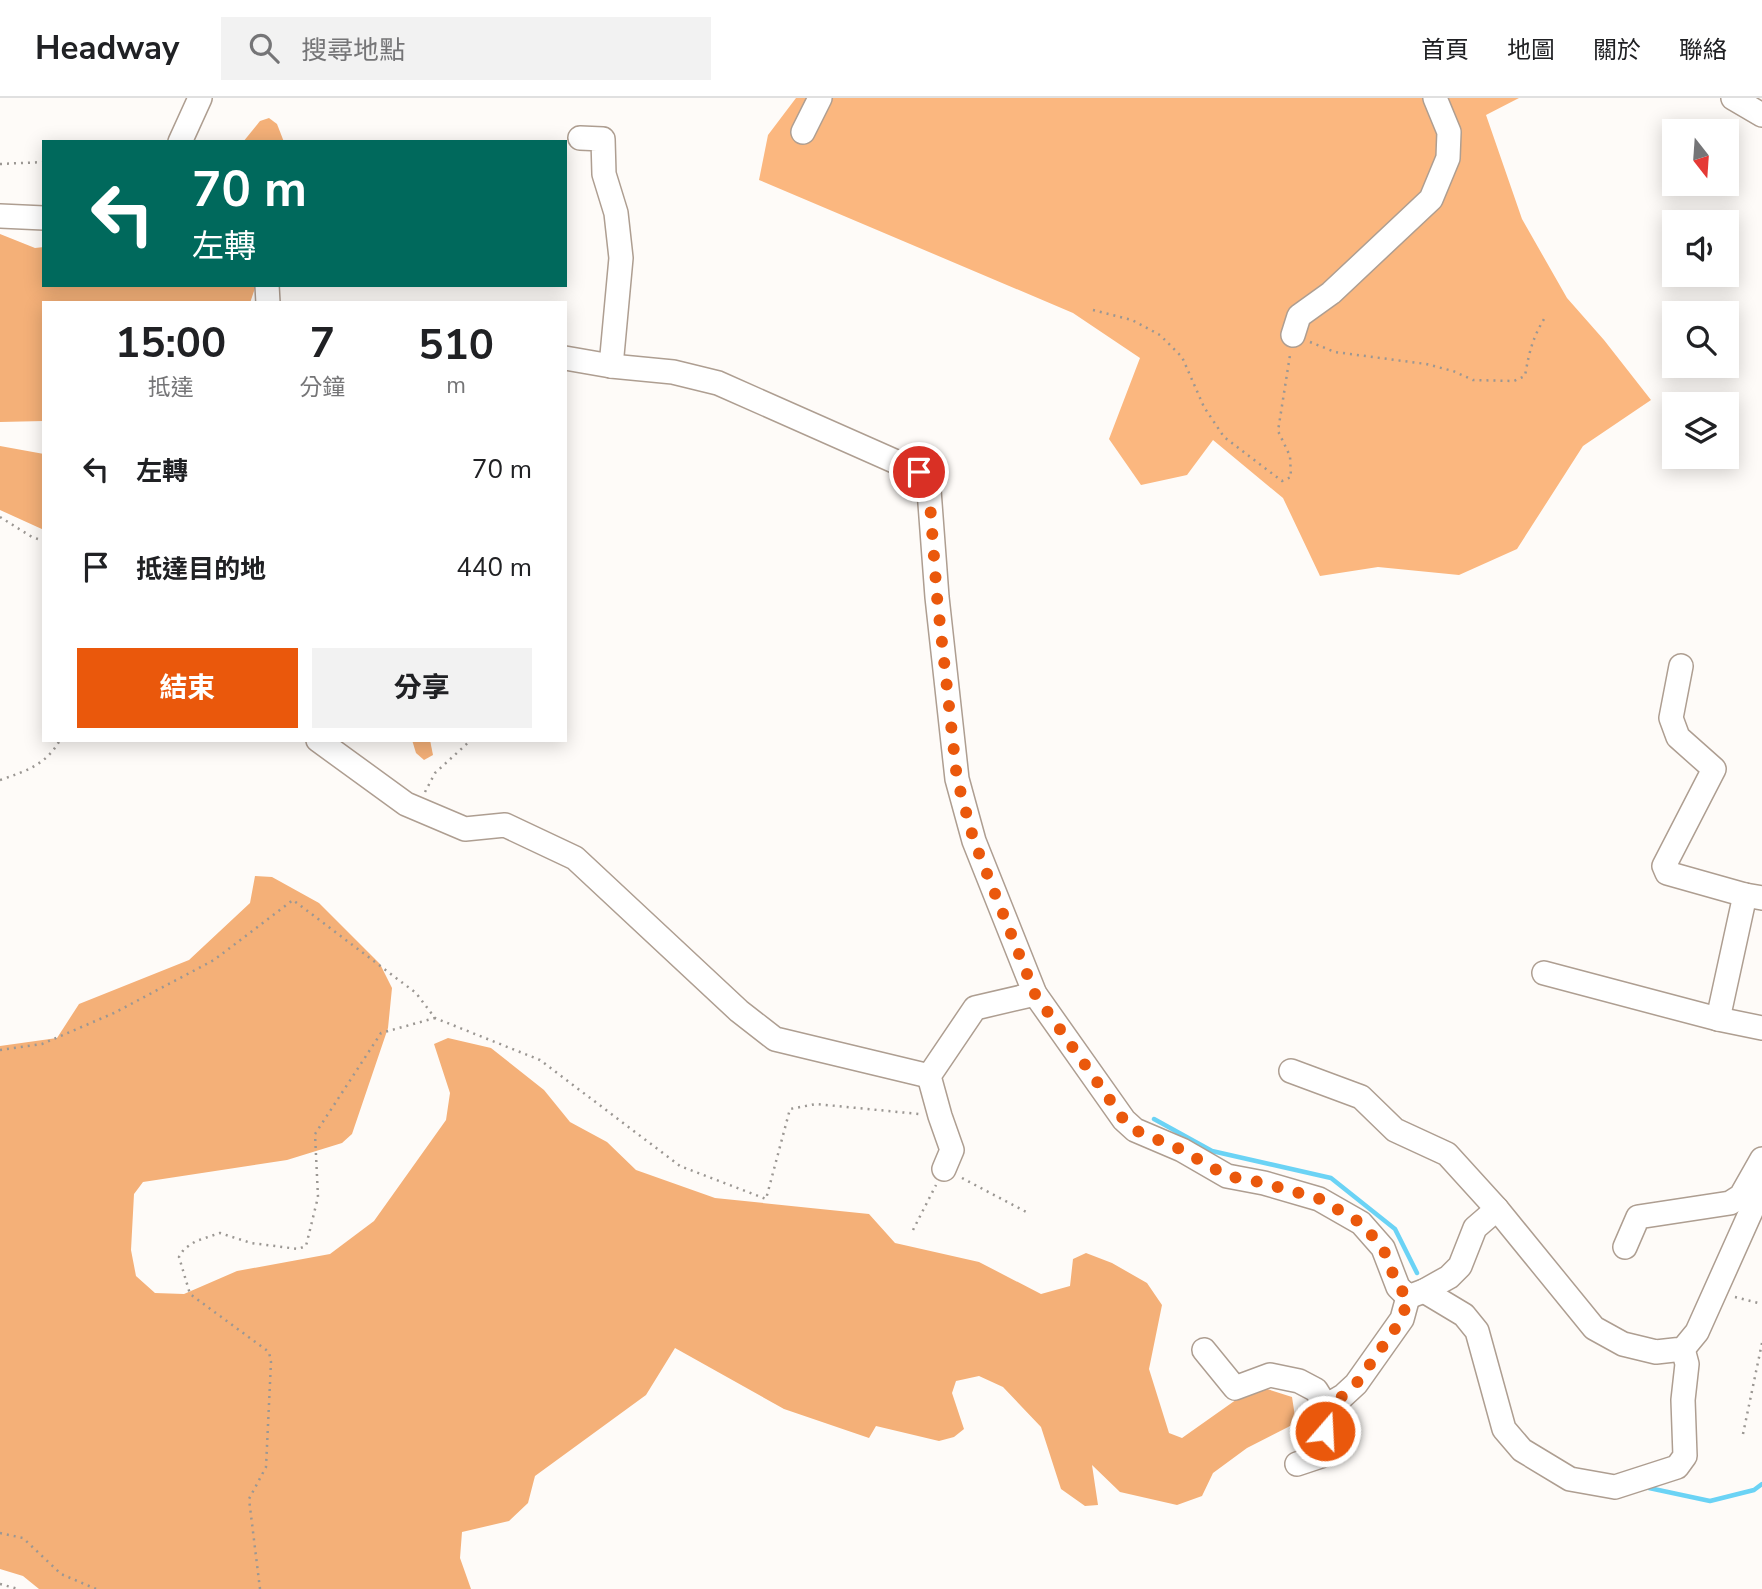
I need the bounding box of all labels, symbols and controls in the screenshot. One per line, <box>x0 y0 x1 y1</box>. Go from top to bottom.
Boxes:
search box <box>221 17 711 80</box>
text: Headway <box>35 26 179 71</box>
icon: search <box>245 29 283 67</box>
text: 搜尋地點 <box>301 33 405 68</box>
text: 首頁 <box>1421 34 1469 66</box>
text: 地圖 <box>1507 34 1555 66</box>
text: 關於 <box>1593 34 1641 66</box>
text: 聯絡 <box>1679 34 1727 66</box>
north arrow <box>1662 119 1740 196</box>
map controls <box>1662 119 1739 469</box>
text: 70 m <box>192 156 307 223</box>
icon: left <box>77 168 168 259</box>
button: sound <box>1662 210 1739 287</box>
text: 左轉 <box>192 225 256 268</box>
button: search <box>1662 301 1739 378</box>
text: 15:00 <box>115 315 226 372</box>
text: 7 <box>310 315 335 372</box>
text: 510 <box>418 317 494 374</box>
text: m <box>446 370 466 401</box>
text: 抵達 <box>148 372 194 403</box>
text: 分鐘 <box>299 372 345 403</box>
button: layers <box>1662 392 1739 469</box>
pin <box>889 442 949 502</box>
icon: left <box>77 450 115 488</box>
text: 70 m <box>472 452 532 487</box>
icon: arrive <box>900 453 938 491</box>
text: 左轉 <box>136 454 188 489</box>
icon: arrive <box>77 548 115 586</box>
text: 440 m <box>456 550 532 585</box>
text: 抵達目的地 <box>136 552 266 587</box>
button: 結束 <box>77 648 298 728</box>
button: 分享 <box>312 648 532 728</box>
position arrow <box>1288 1394 1362 1468</box>

